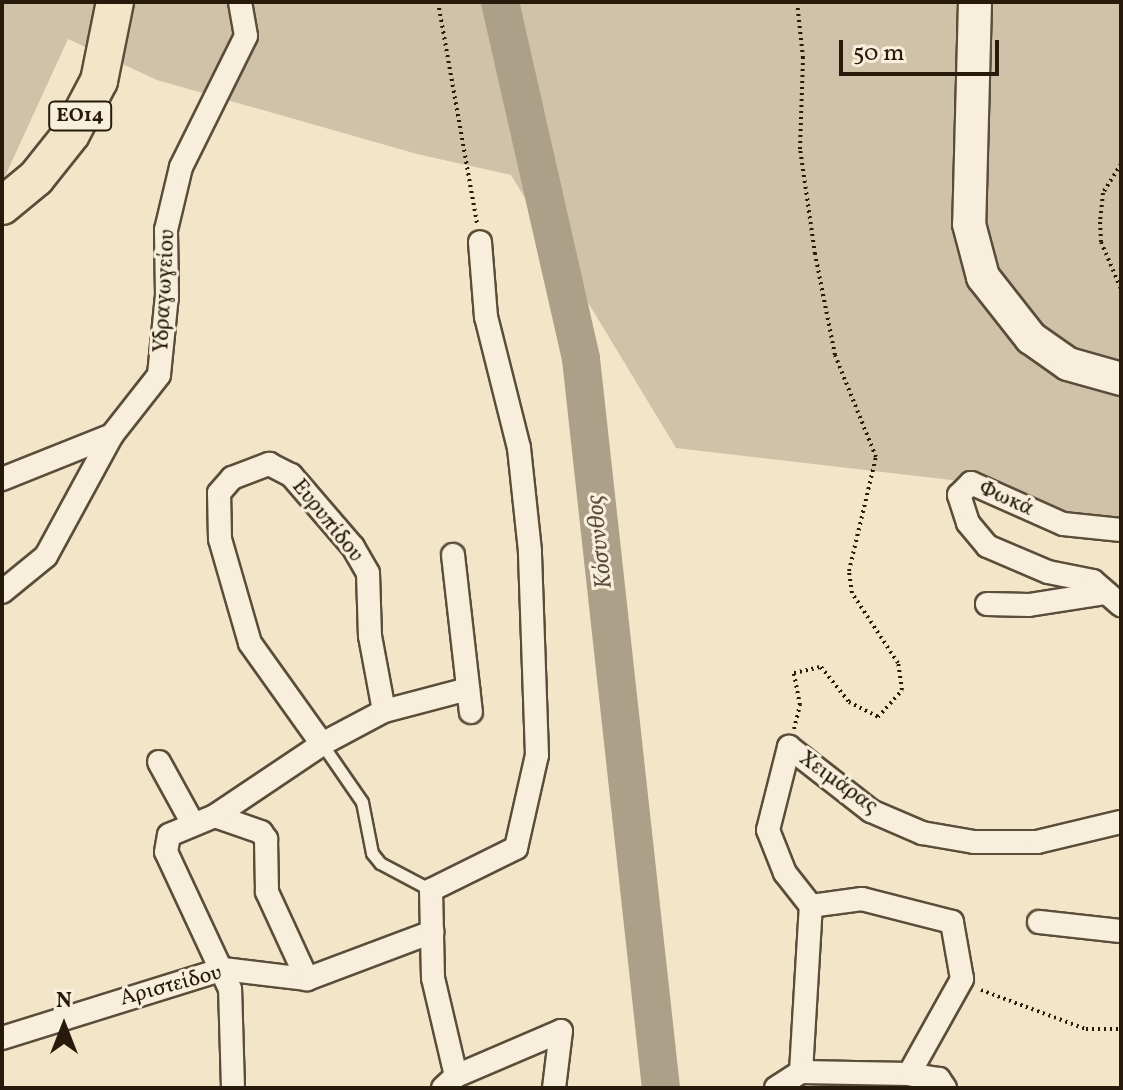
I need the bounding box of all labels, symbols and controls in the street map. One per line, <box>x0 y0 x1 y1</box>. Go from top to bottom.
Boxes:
scale bar <box>843 24 1003 74</box>
text: 50 m <box>853 37 905 71</box>
road number: ΕΟ14 <box>48 100 112 132</box>
street label: Υδραγωγείου <box>149 229 181 353</box>
street label: Ευρυπίδου <box>286 474 368 568</box>
street label: Φωκά <box>975 475 1037 523</box>
water label: Κόσυνθος <box>582 494 620 590</box>
street label: Χειμάρας <box>793 746 883 820</box>
street label: Αριστείδου <box>117 960 225 1012</box>
north arrow <box>24 986 104 1066</box>
text: N <box>56 986 72 1017</box>

